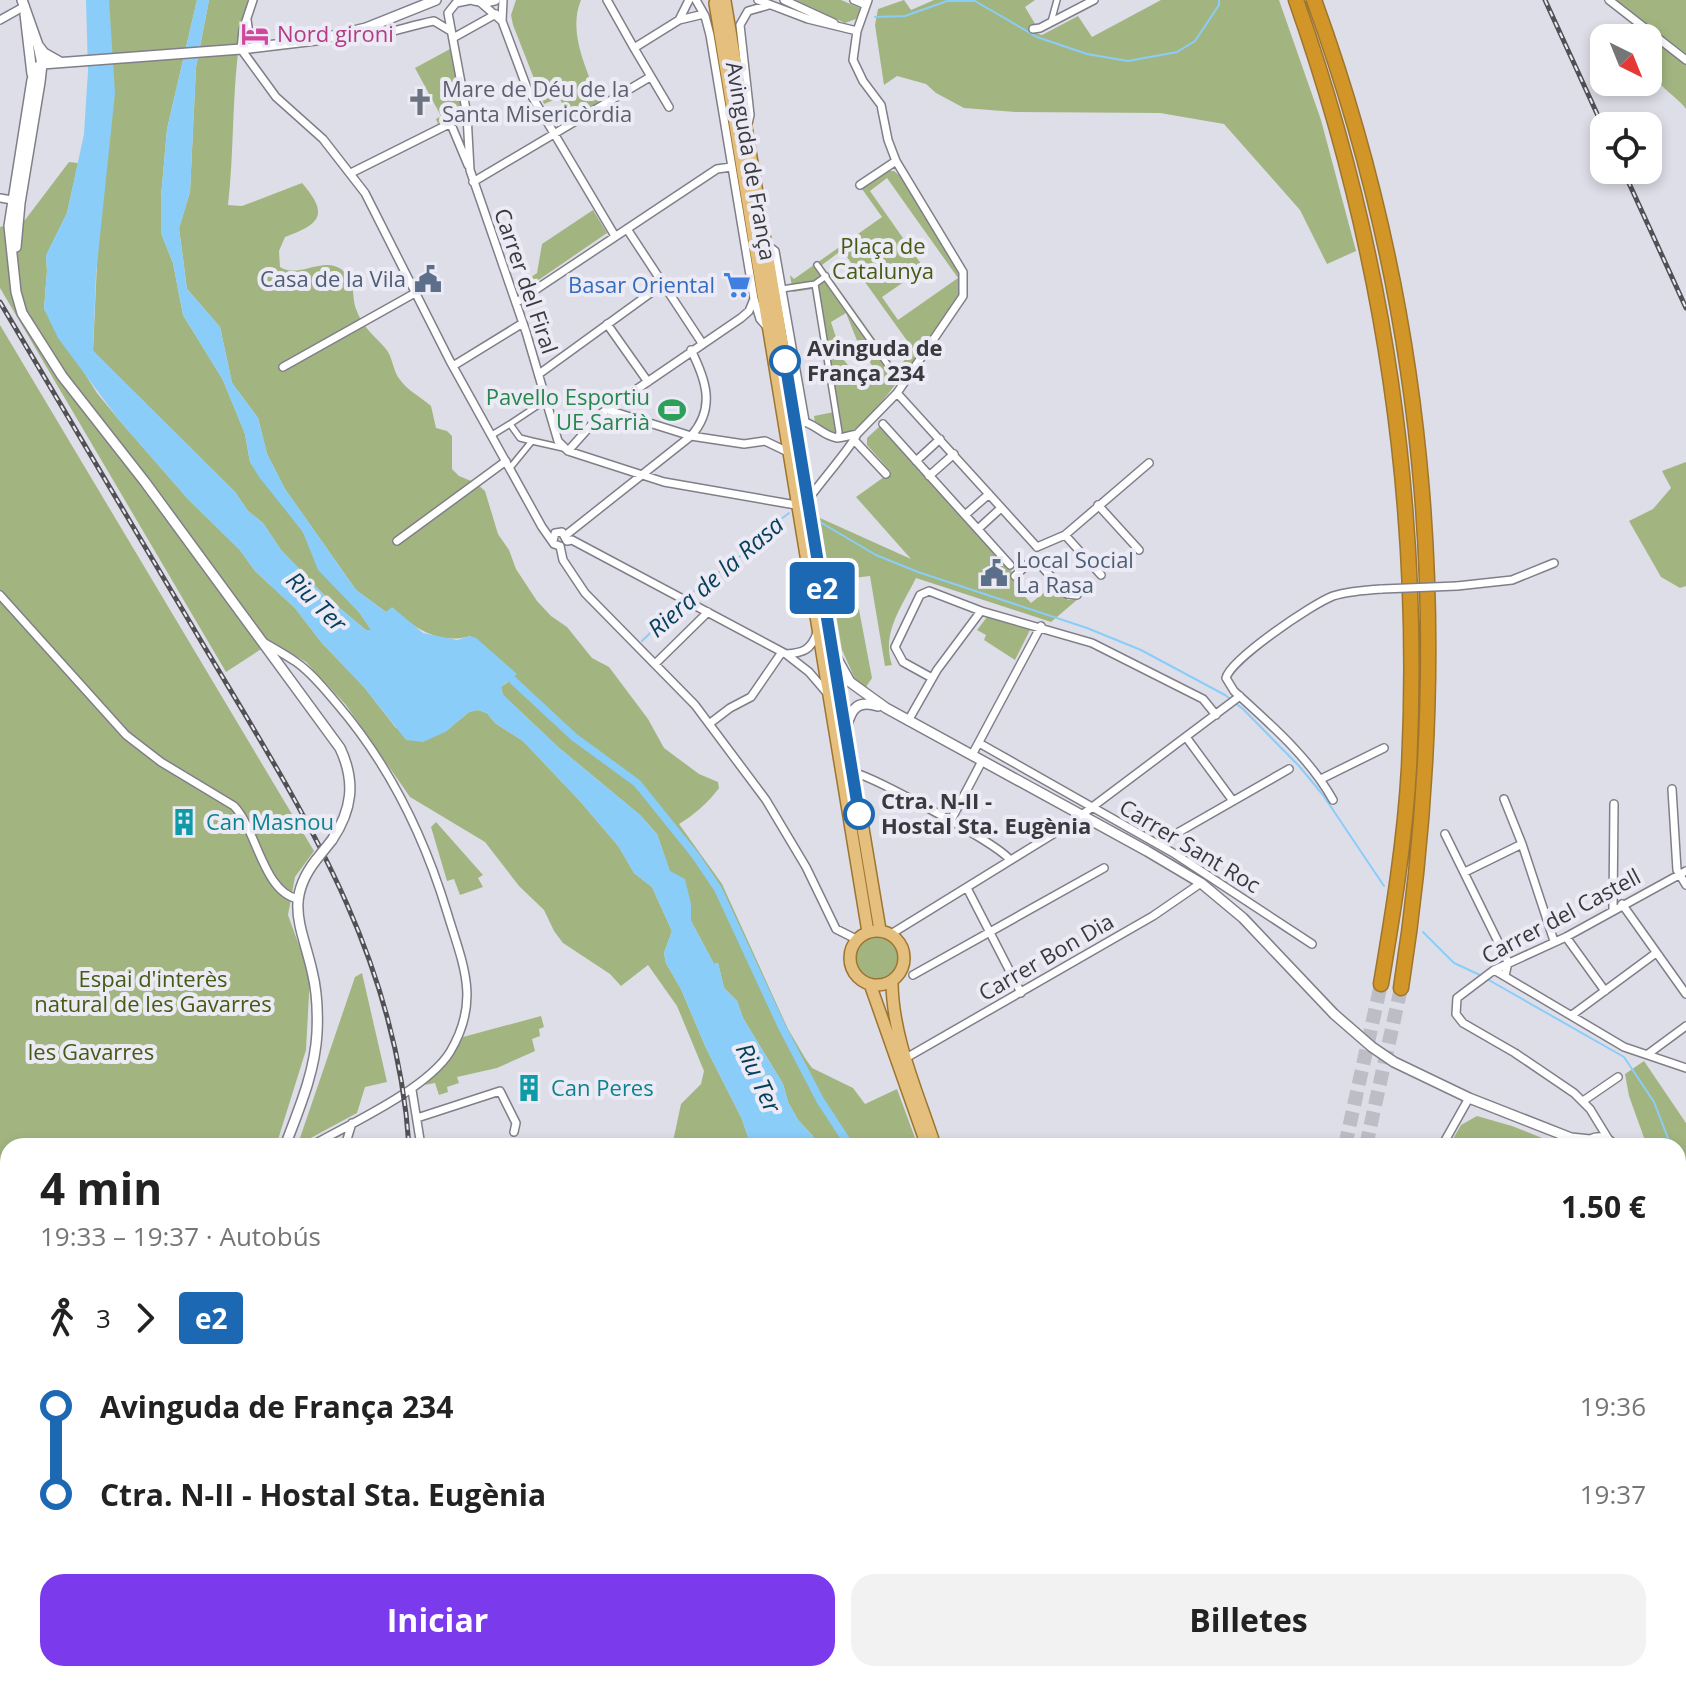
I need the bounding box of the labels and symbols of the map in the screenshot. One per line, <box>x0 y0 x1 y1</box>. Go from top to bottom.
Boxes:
place label: Nord gironi <box>277 18 394 48</box>
hotel icon: Nord gironi <box>240 19 270 49</box>
north arrow <box>1590 24 1662 96</box>
street label: Avinguda de França <box>720 59 784 262</box>
place label: Mare de Déu de la Santa Misericòrdia <box>442 73 632 128</box>
church icon: Mare de Déu de la Santa Misericòrdia <box>405 87 435 117</box>
street label: Carrer del Firal <box>488 204 566 357</box>
park label: Plaça de Catalunya <box>832 230 934 285</box>
place label: Casa de la Vila <box>260 263 406 293</box>
public building icon: Casa de la Vila <box>413 264 443 294</box>
place label: Basar Oriental <box>568 269 715 299</box>
supermarket icon: Basar Oriental <box>722 270 752 300</box>
place label: Avinguda de França 234 <box>807 332 943 387</box>
marker: Avinguda de França 234 <box>770 346 800 376</box>
place label: Pavello Esportiu UE Sarrià <box>486 381 650 436</box>
sports icon: Pavello Esportiu UE Sarrià <box>657 395 687 425</box>
water label: Riera de la Rasa <box>640 507 790 644</box>
place label: Local Social La Rasa <box>1016 544 1134 599</box>
public building icon: Local Social La Rasa <box>979 558 1009 588</box>
line badge: e2 <box>786 562 858 614</box>
water label: Riu Ter <box>279 563 356 640</box>
place label: Ctra. N-II - Hostal Sta. Eugènia <box>881 785 1091 840</box>
street label: Carrer Sant Roc <box>1114 791 1267 899</box>
marker: Ctra. N-II - Hostal Sta. Eugènia <box>844 799 874 829</box>
place label: Can Masnou <box>206 806 334 836</box>
building icon: Can Masnou <box>169 807 199 837</box>
street label: Carrer del Castell <box>1476 861 1645 970</box>
street label: Carrer Bon Dia <box>972 905 1119 1007</box>
park label: Espai d'interès natural de les Gavarres <box>34 963 272 1018</box>
park label: les Gavarres <box>28 1036 154 1066</box>
water label: Riu Ter <box>729 1037 790 1119</box>
place label: Can Peres <box>551 1072 654 1102</box>
building icon: Can Peres <box>514 1073 544 1103</box>

